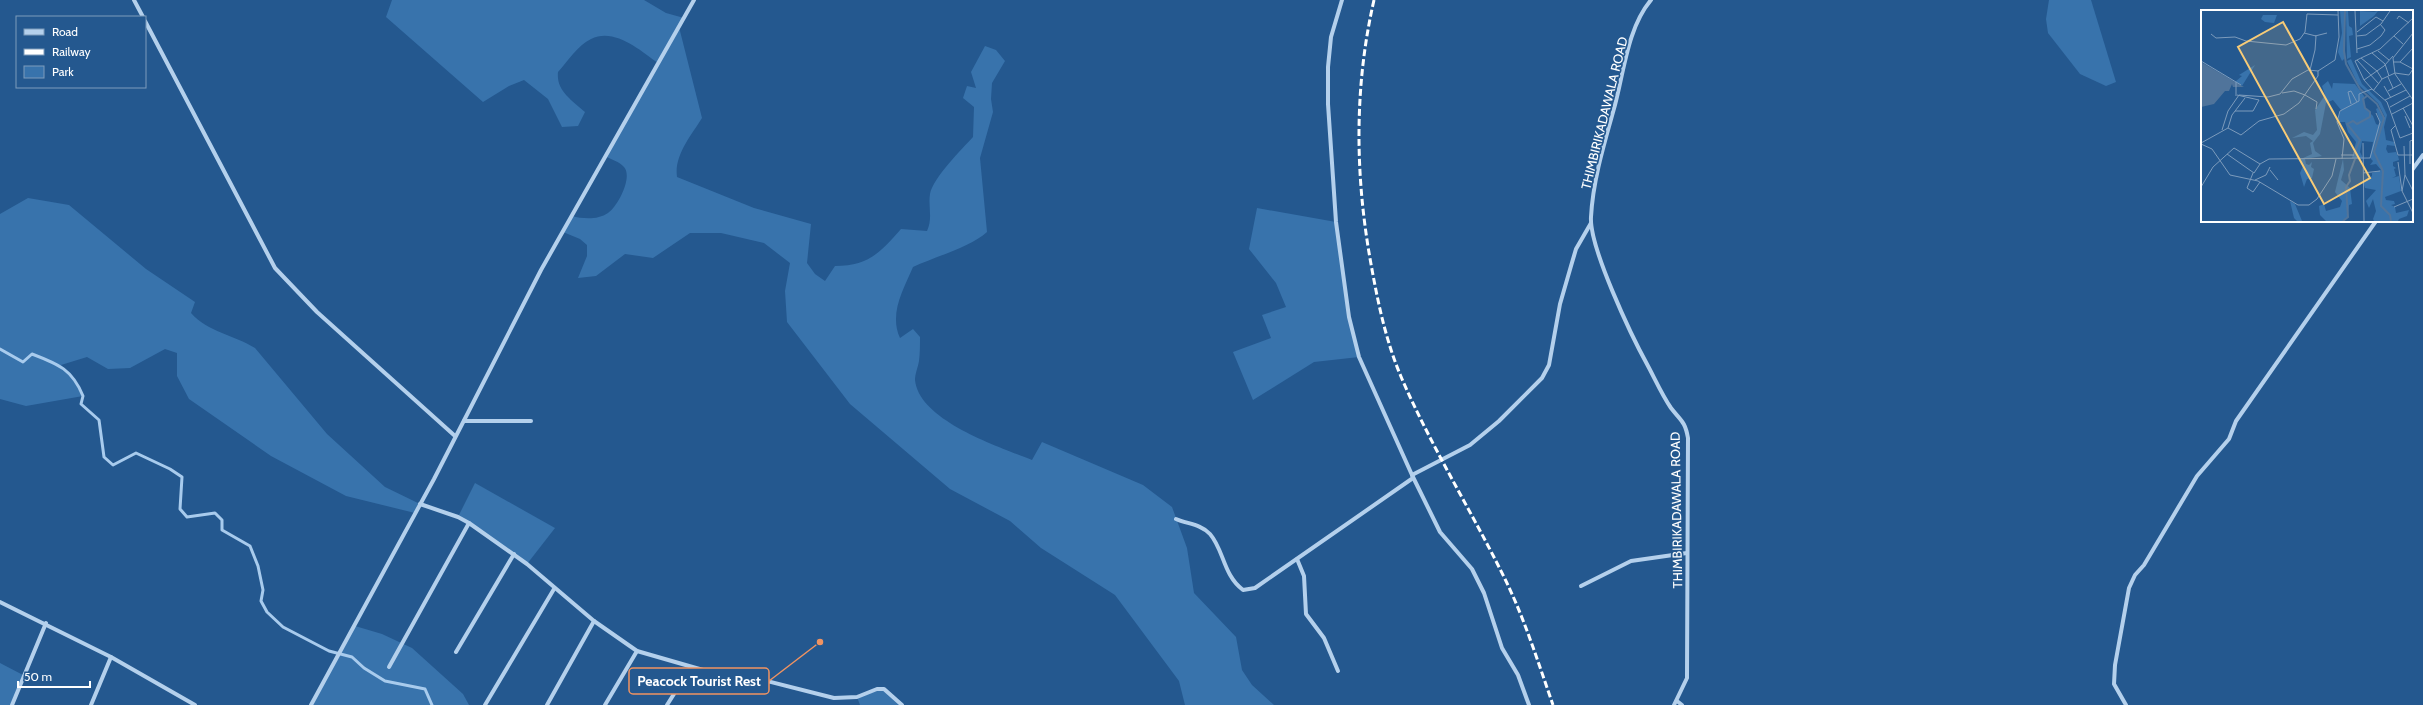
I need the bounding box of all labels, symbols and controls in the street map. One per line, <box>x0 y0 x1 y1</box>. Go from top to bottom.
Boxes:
inset map <box>2201 10 2413 222</box>
legend <box>16 16 146 88</box>
text: Road <box>52 24 78 39</box>
street label: THIMBIRIKADAWALA ROAD <box>1577 35 1631 191</box>
text: Railway <box>52 44 90 59</box>
text: Park <box>52 64 74 79</box>
street label: THIMBIRIKADAWALA ROAD <box>1667 432 1685 588</box>
scale bar <box>18 663 90 689</box>
callout: Peacock Tourist Rest <box>629 668 769 694</box>
text: 50 m <box>24 669 52 684</box>
text: Peacock Tourist Rest <box>637 672 761 690</box>

